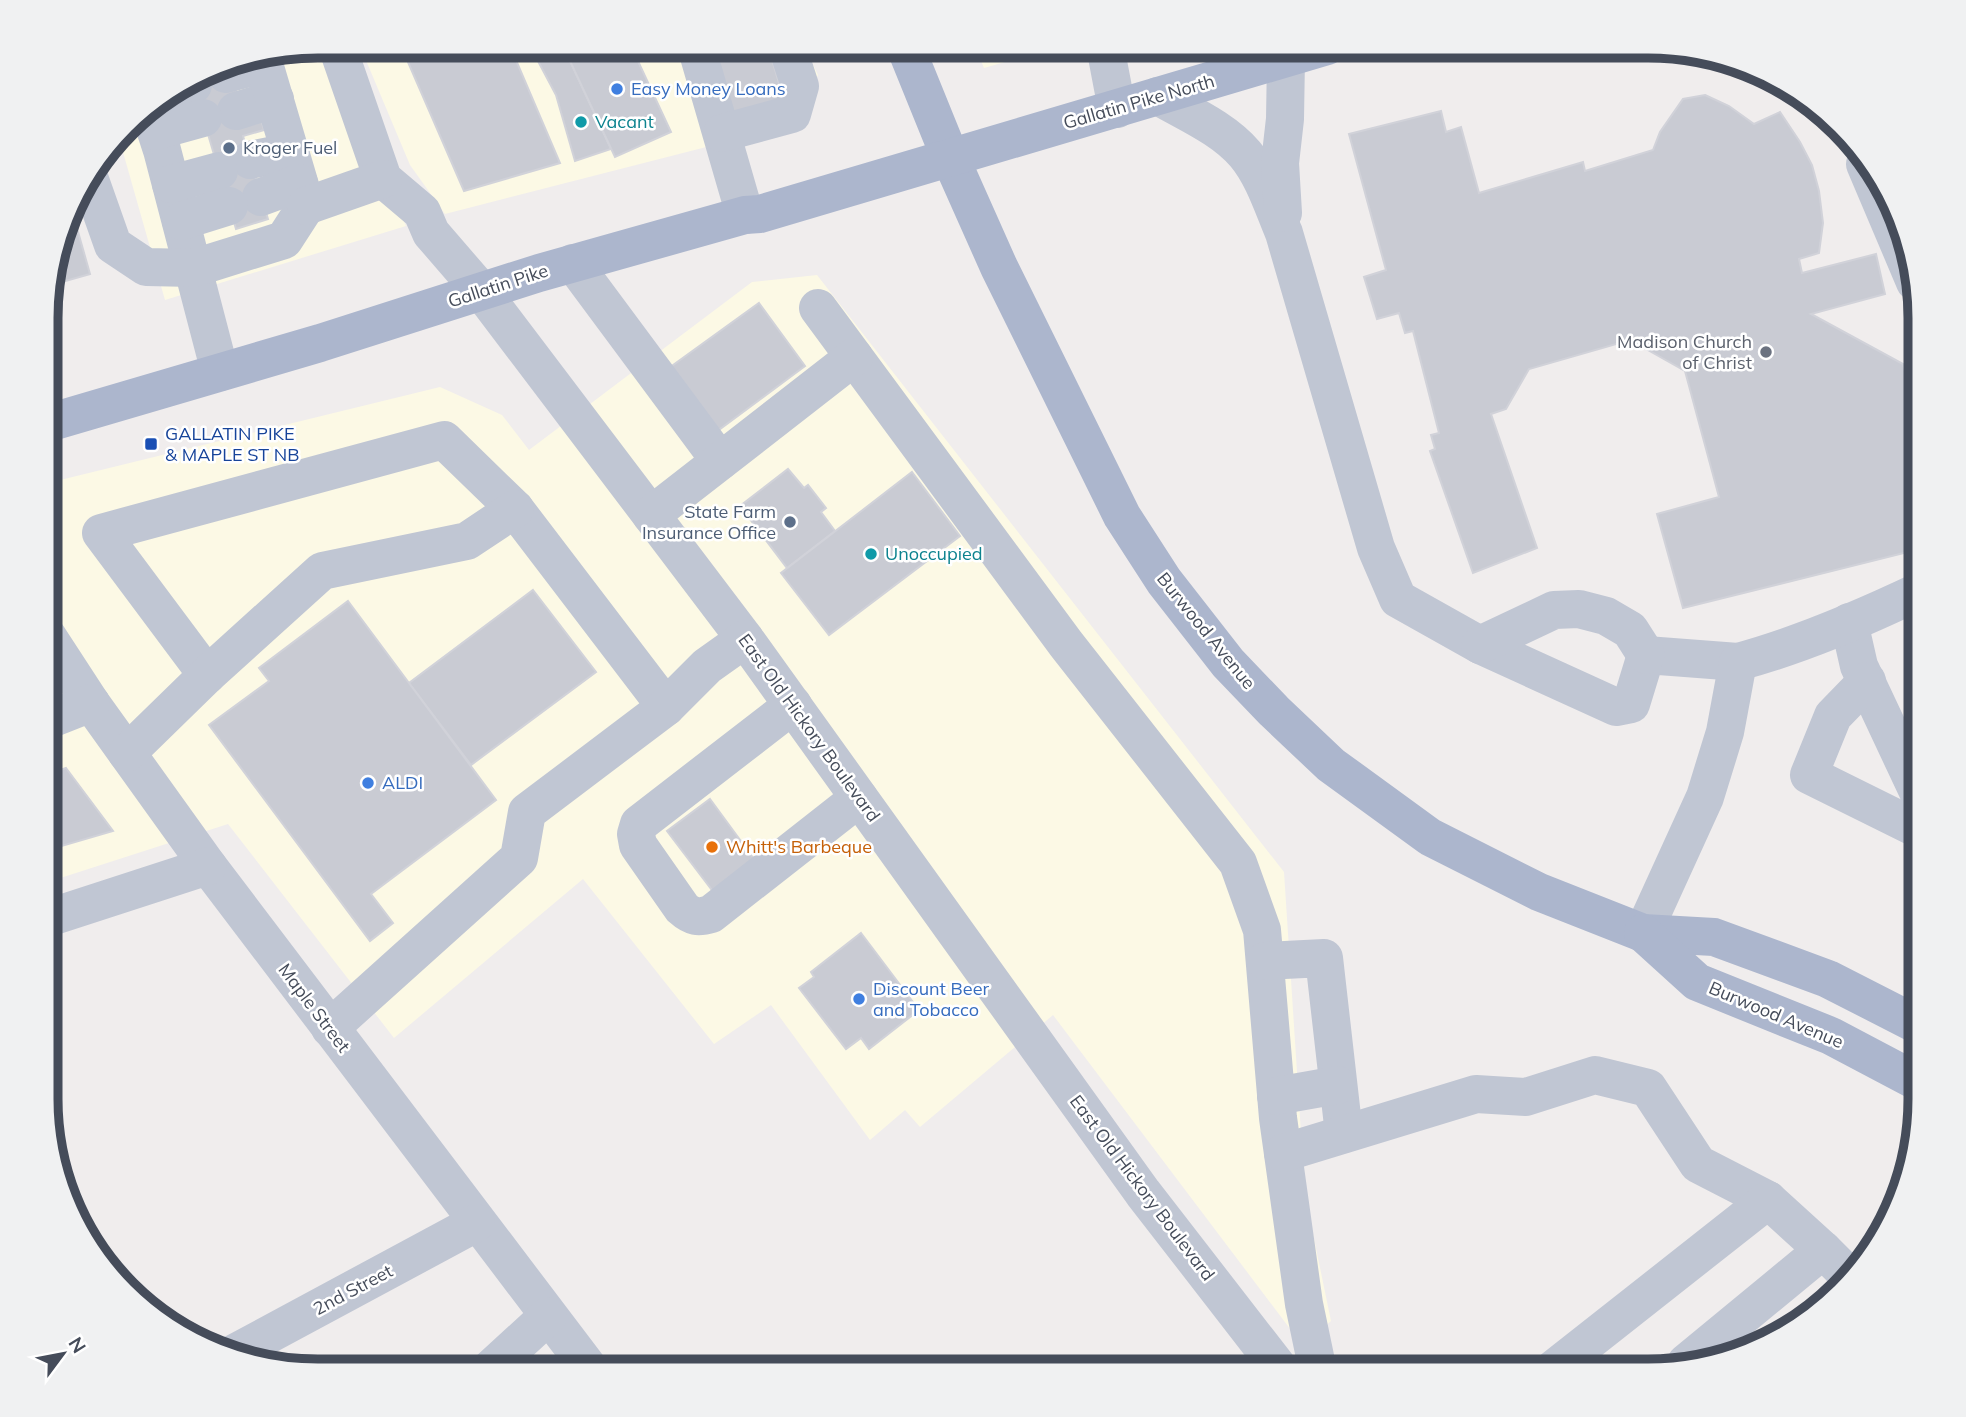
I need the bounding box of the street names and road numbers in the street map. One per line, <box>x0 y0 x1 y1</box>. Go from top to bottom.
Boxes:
street label: Gallatin Pike North <box>1061 69 1217 134</box>
street label: Gallatin Pike <box>445 259 551 313</box>
street label: Burwood Avenue <box>1152 568 1261 694</box>
street label: East Old Hickory Boulevard <box>733 629 885 826</box>
street label: Maple Street <box>273 959 355 1057</box>
street label: Burwood Avenue <box>1705 976 1847 1053</box>
street label: East Old Hickory Boulevard <box>1065 1090 1220 1285</box>
street label: 2nd Street <box>309 1259 396 1320</box>

